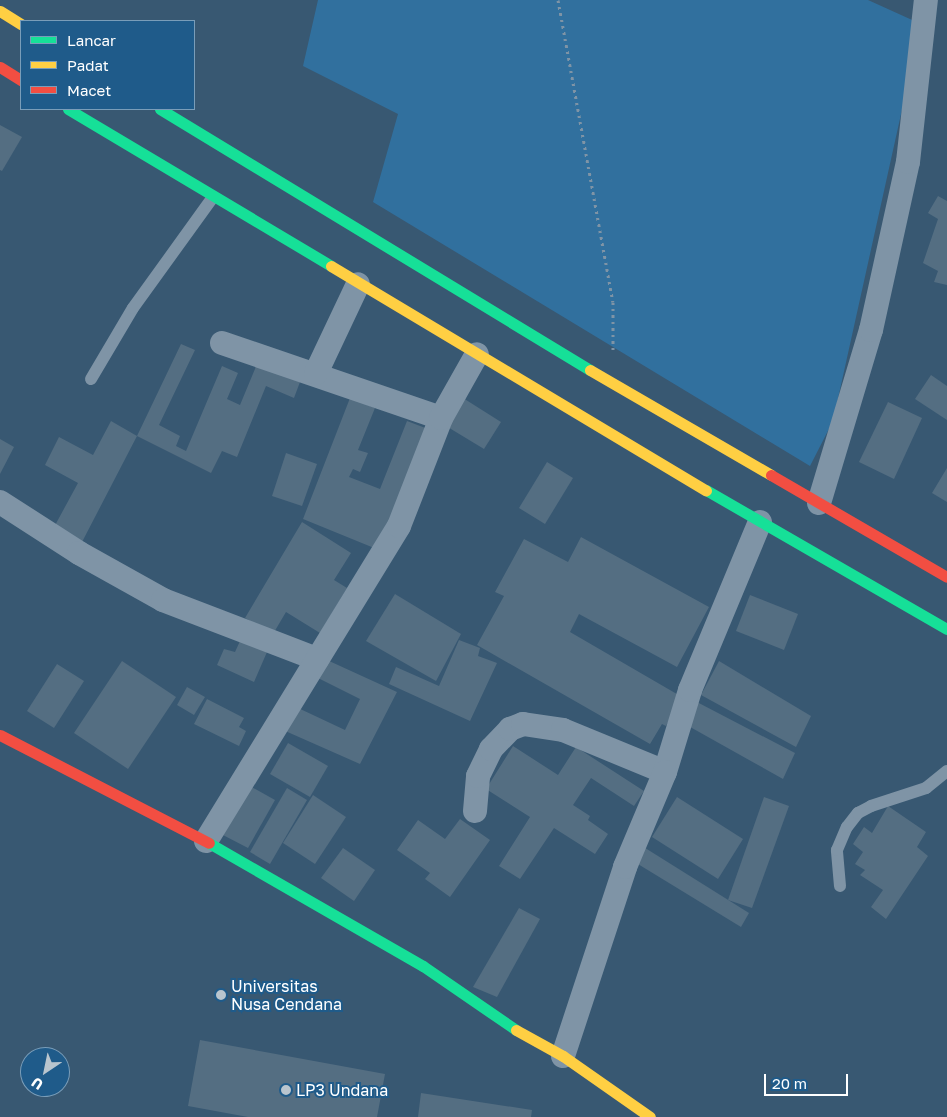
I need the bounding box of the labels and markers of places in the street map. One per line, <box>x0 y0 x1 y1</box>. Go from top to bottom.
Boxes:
place label: Universitas Nusa Cendana <box>231 976 342 1014</box>
marker: Universitas Nusa Cendana <box>215 989 227 1001</box>
place label: LP3 Undana <box>296 1080 388 1100</box>
marker: LP3 Undana <box>280 1084 292 1096</box>

